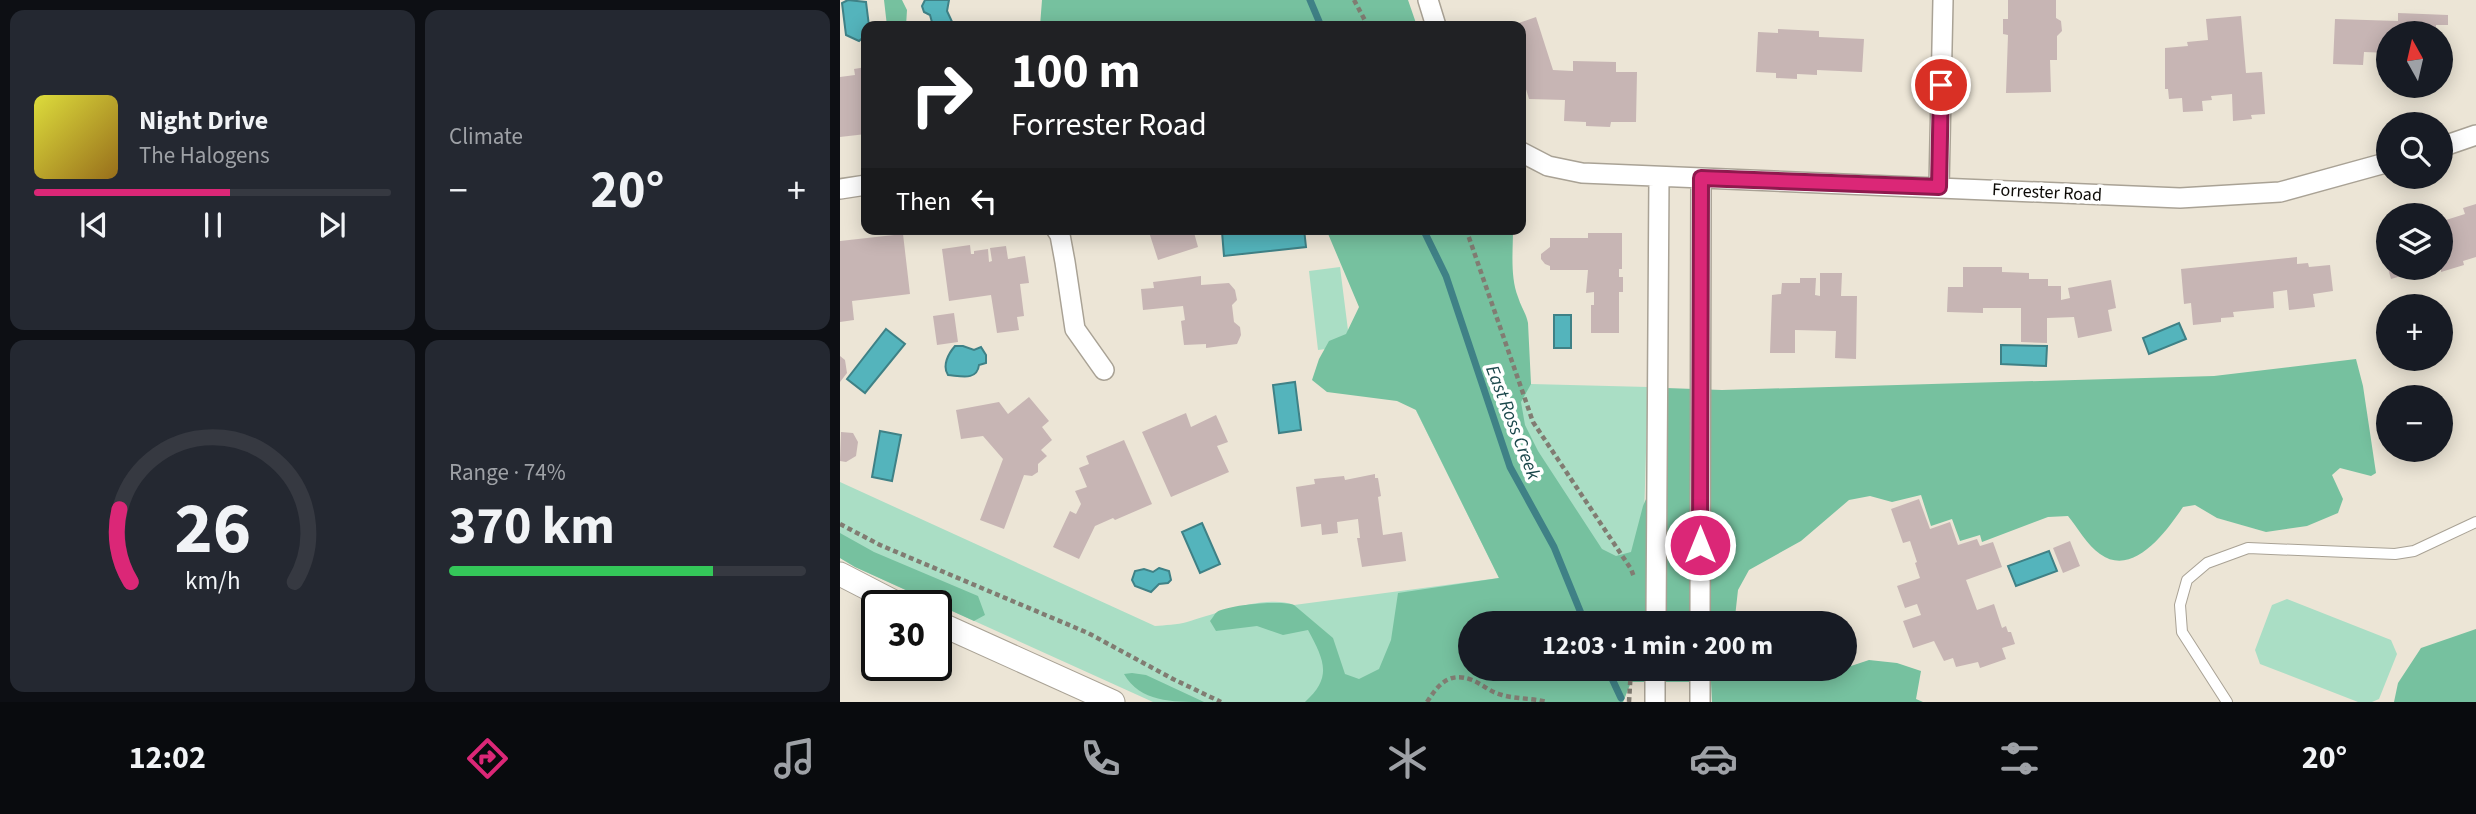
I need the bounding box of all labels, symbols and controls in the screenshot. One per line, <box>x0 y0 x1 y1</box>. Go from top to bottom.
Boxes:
north arrow <box>2376 21 2454 98</box>
map controls <box>2376 21 2453 462</box>
text: 100 m <box>1011 37 1140 107</box>
icon: right <box>896 49 987 140</box>
pin <box>1911 55 1971 115</box>
icon: arrive <box>1922 66 1960 104</box>
text: Night Drive <box>139 102 268 139</box>
text: Forrester Road <box>1011 102 1207 148</box>
button: search <box>2376 112 2453 189</box>
text: Climate <box>449 120 523 153</box>
text: The Halogens <box>139 139 270 172</box>
text: 20° <box>591 154 664 228</box>
text: − <box>449 164 468 218</box>
text: + <box>787 164 806 218</box>
street label: Forrester Road <box>1991 177 2103 208</box>
icon: left <box>965 182 1003 220</box>
text: Then <box>896 183 951 220</box>
button: layers <box>2376 203 2453 280</box>
icon: previous <box>75 206 113 244</box>
icon: pause <box>194 206 232 244</box>
icon: next <box>313 206 351 244</box>
button: + <box>2376 294 2453 371</box>
water label: East Ross Creek <box>1478 361 1547 485</box>
button: − <box>2376 385 2453 462</box>
text: Range · 74% <box>449 456 566 489</box>
text: 26 <box>174 477 251 581</box>
text: 370 km <box>449 490 615 564</box>
position arrow <box>1663 508 1737 582</box>
text: km/h <box>185 563 240 599</box>
speed limit sign: 30 <box>861 590 952 681</box>
text: 12:03 · 1 min · 200 m <box>1542 627 1773 664</box>
icon: directions <box>463 734 512 783</box>
icon: music <box>770 734 819 783</box>
icon: phone <box>1076 734 1125 783</box>
icon: climate <box>1383 734 1432 783</box>
icon: car <box>1689 734 1738 783</box>
icon: filters <box>1995 734 2044 783</box>
text: 12:02 <box>129 735 206 781</box>
text: 20° <box>2302 735 2347 781</box>

